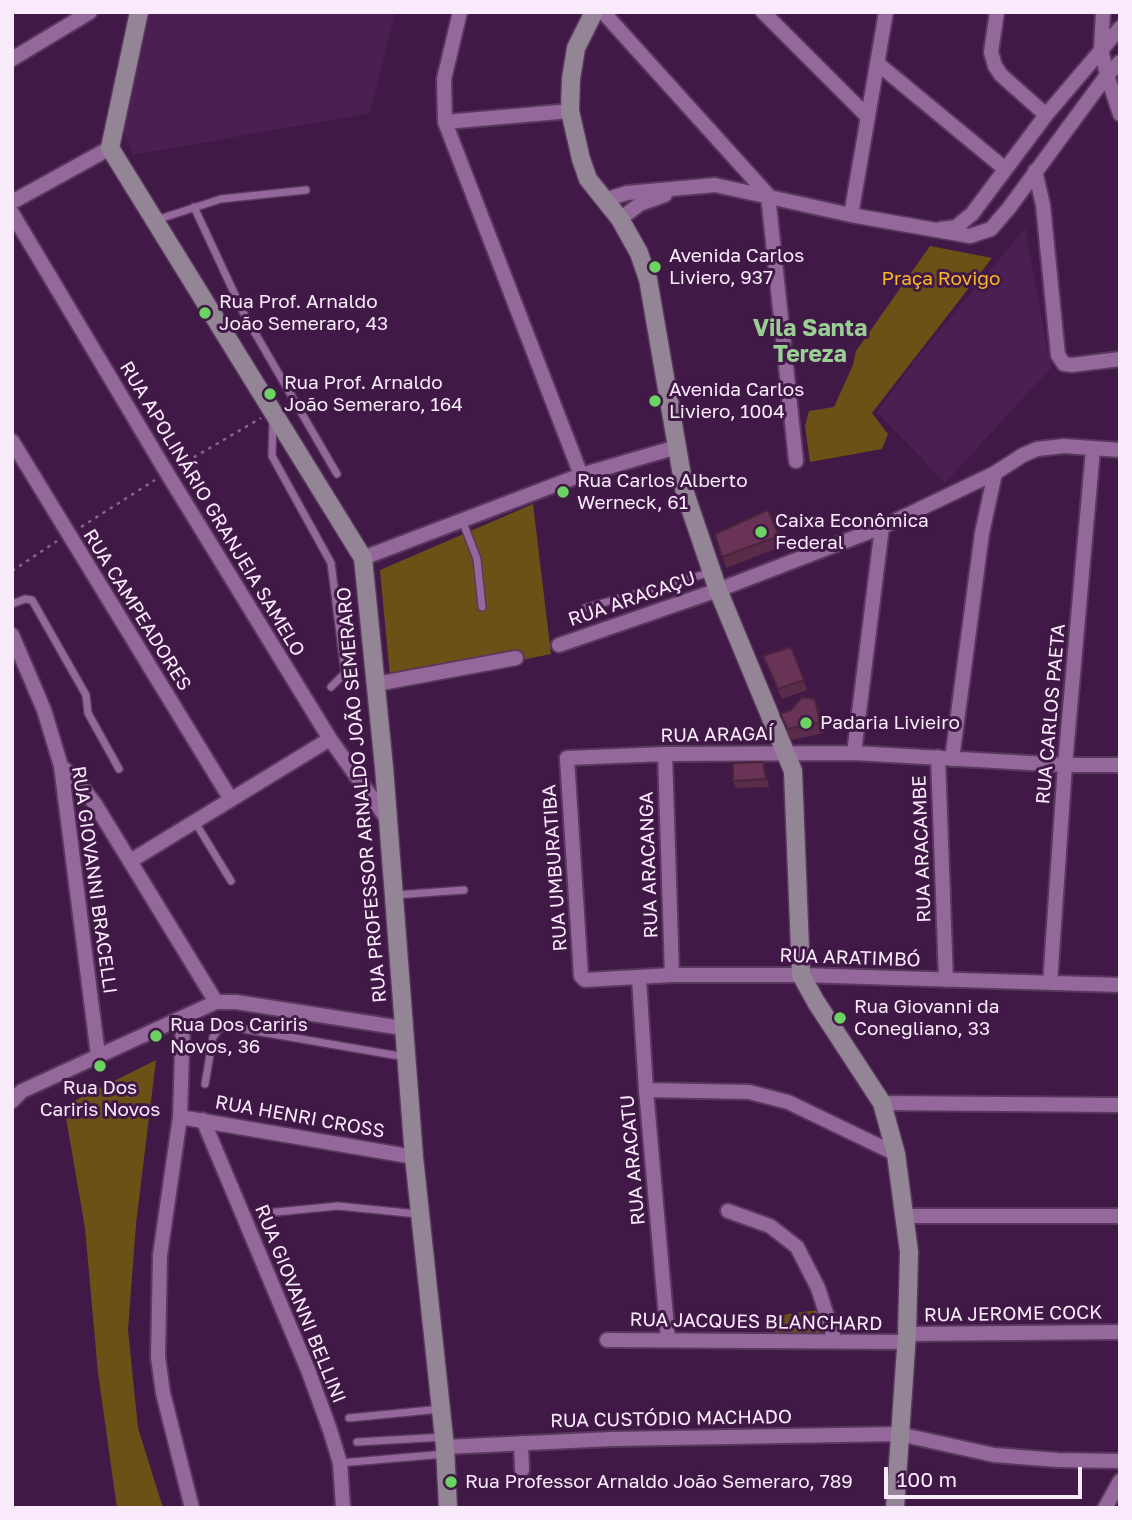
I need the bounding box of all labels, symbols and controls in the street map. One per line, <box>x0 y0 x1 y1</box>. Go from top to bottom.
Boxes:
place label: Avenida Carlos Liviero, 937 <box>669 245 804 289</box>
marker: Avenida Carlos Liviero, 937 <box>647 259 663 275</box>
park label: Praça Rovigo <box>882 268 1000 290</box>
place label: Rua Prof. Arnaldo João Semeraro, 43 <box>219 291 388 335</box>
marker: Rua Prof. Arnaldo João Semeraro, 43 <box>197 305 213 321</box>
district label: Vila Santa Tereza <box>753 315 867 369</box>
street label: RUA APOLINÁRIO GRANJEIA SAMELO <box>115 357 309 661</box>
place label: Rua Prof. Arnaldo João Semeraro, 164 <box>284 372 463 416</box>
place label: Avenida Carlos Liviero, 1004 <box>669 379 804 423</box>
marker: Rua Prof. Arnaldo João Semeraro, 164 <box>262 386 278 402</box>
marker: Avenida Carlos Liviero, 1004 <box>647 393 663 409</box>
place label: Rua Carlos Alberto Werneck, 61 <box>577 470 748 514</box>
marker: Rua Carlos Alberto Werneck, 61 <box>555 484 571 500</box>
place label: Caixa Econômica Federal <box>775 510 929 554</box>
marker: Caixa Econômica Federal <box>753 524 769 540</box>
street label: RUA CAMPEADORES <box>78 525 196 695</box>
street label: RUA ARACAÇU <box>565 567 699 631</box>
street label: RUA PROFESSOR ARNALDO JOÃO SEMERARO <box>332 586 392 1004</box>
street label: RUA CARLOS PAETA <box>1032 623 1070 805</box>
place label: Padaria Livieiro <box>820 712 960 734</box>
marker: Padaria Livieiro <box>798 715 814 731</box>
street label: RUA ARAGAÍ <box>660 723 774 747</box>
street label: RUA GIOVANNI BRACELLI <box>67 765 121 995</box>
street label: RUA ARACAMBE <box>908 775 936 923</box>
street label: RUA UMBURATIBA <box>538 784 572 952</box>
street label: RUA ARACANGA <box>635 791 663 939</box>
street label: RUA ARATIMBÓ <box>779 944 921 972</box>
place label: Rua Giovanni da Conegliano, 33 <box>854 996 999 1040</box>
marker: Rua Giovanni da Conegliano, 33 <box>832 1010 848 1026</box>
place label: Rua Dos Cariris Novos, 36 <box>170 1014 308 1058</box>
marker: Rua Dos Cariris Novos, 36 <box>148 1028 164 1044</box>
marker: Rua Dos Cariris Novos <box>92 1058 108 1074</box>
place label: Rua Dos Cariris Novos <box>40 1077 160 1121</box>
street label: RUA HENRI CROSS <box>213 1091 387 1143</box>
street label: RUA ARACATU <box>616 1094 650 1226</box>
street label: RUA GIOVANNI BELLINI <box>250 1201 350 1407</box>
street label: RUA JEROME COCK <box>924 1301 1102 1327</box>
street label: RUA JACQUES BLANCHARD <box>629 1308 883 1336</box>
street label: RUA CUSTÓDIO MACHADO <box>550 1405 792 1433</box>
scale bar <box>887 1454 1085 1498</box>
text: 100 m <box>897 1466 957 1492</box>
place label: Rua Professor Arnaldo João Semeraro, 789 <box>465 1471 853 1493</box>
marker: Rua Professor Arnaldo João Semeraro, 789 <box>443 1474 459 1490</box>

